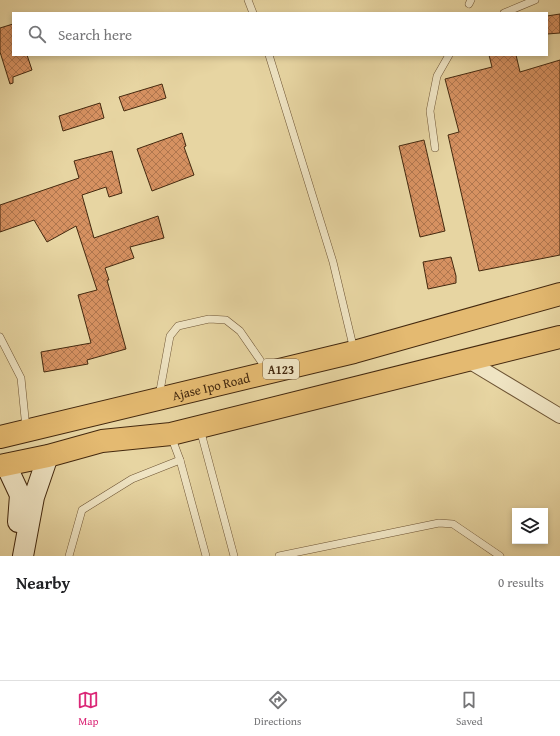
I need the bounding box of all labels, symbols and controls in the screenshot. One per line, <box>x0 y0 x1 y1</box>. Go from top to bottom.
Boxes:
search box <box>12 12 548 56</box>
icon: search <box>26 23 48 45</box>
text: Search here <box>58 24 132 45</box>
road number: A123 <box>263 359 299 379</box>
street label: Ajase Ipo Road <box>170 368 252 405</box>
map controls <box>512 508 548 544</box>
button: layers <box>512 508 548 544</box>
text: Nearby <box>16 570 70 595</box>
text: 0 results <box>498 573 544 592</box>
tab: Map <box>77 689 99 729</box>
tab: Directions <box>254 689 301 729</box>
tab: Saved <box>456 689 483 729</box>

